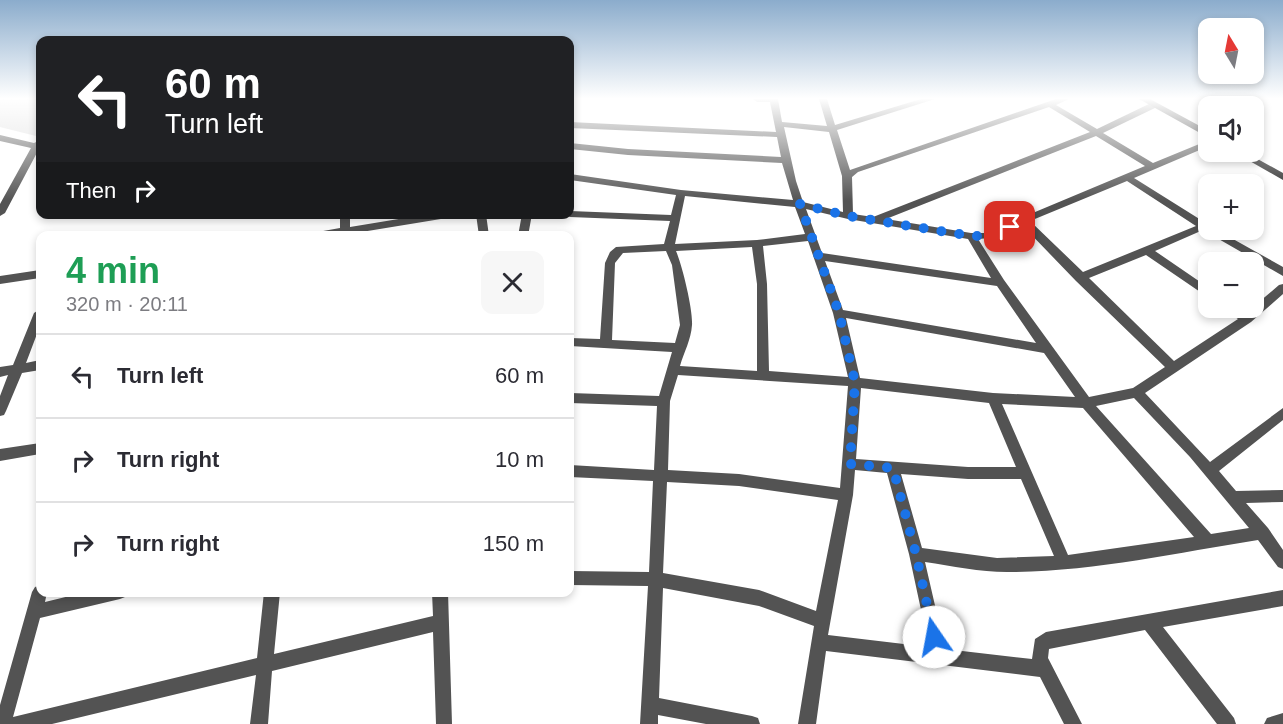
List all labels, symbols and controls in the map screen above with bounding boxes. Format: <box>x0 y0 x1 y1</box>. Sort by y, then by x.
north arrow <box>1198 18 1264 84</box>
map controls <box>1198 18 1264 318</box>
icon: left <box>66 60 144 138</box>
text: 60 m <box>165 60 261 107</box>
button: sound <box>1198 96 1264 162</box>
text: Turn left <box>165 109 263 139</box>
icon: right <box>128 174 161 207</box>
button: + <box>1198 174 1264 240</box>
text: Then <box>66 178 116 203</box>
pin <box>984 201 1035 252</box>
icon: arrive <box>993 210 1026 243</box>
text: 4 min <box>66 250 160 291</box>
button: close <box>481 251 544 314</box>
button: − <box>1198 252 1264 318</box>
text: 320 m · 20:11 <box>66 293 188 315</box>
icon: left <box>66 360 99 393</box>
text: Turn left <box>117 363 203 388</box>
text: 60 m <box>495 363 544 388</box>
icon: right <box>66 444 99 477</box>
text: Turn right <box>117 447 219 472</box>
text: 10 m <box>495 447 544 472</box>
icon: right <box>66 528 99 561</box>
text: Turn right <box>117 531 219 556</box>
text: 150 m <box>483 531 544 556</box>
position arrow <box>902 605 966 669</box>

